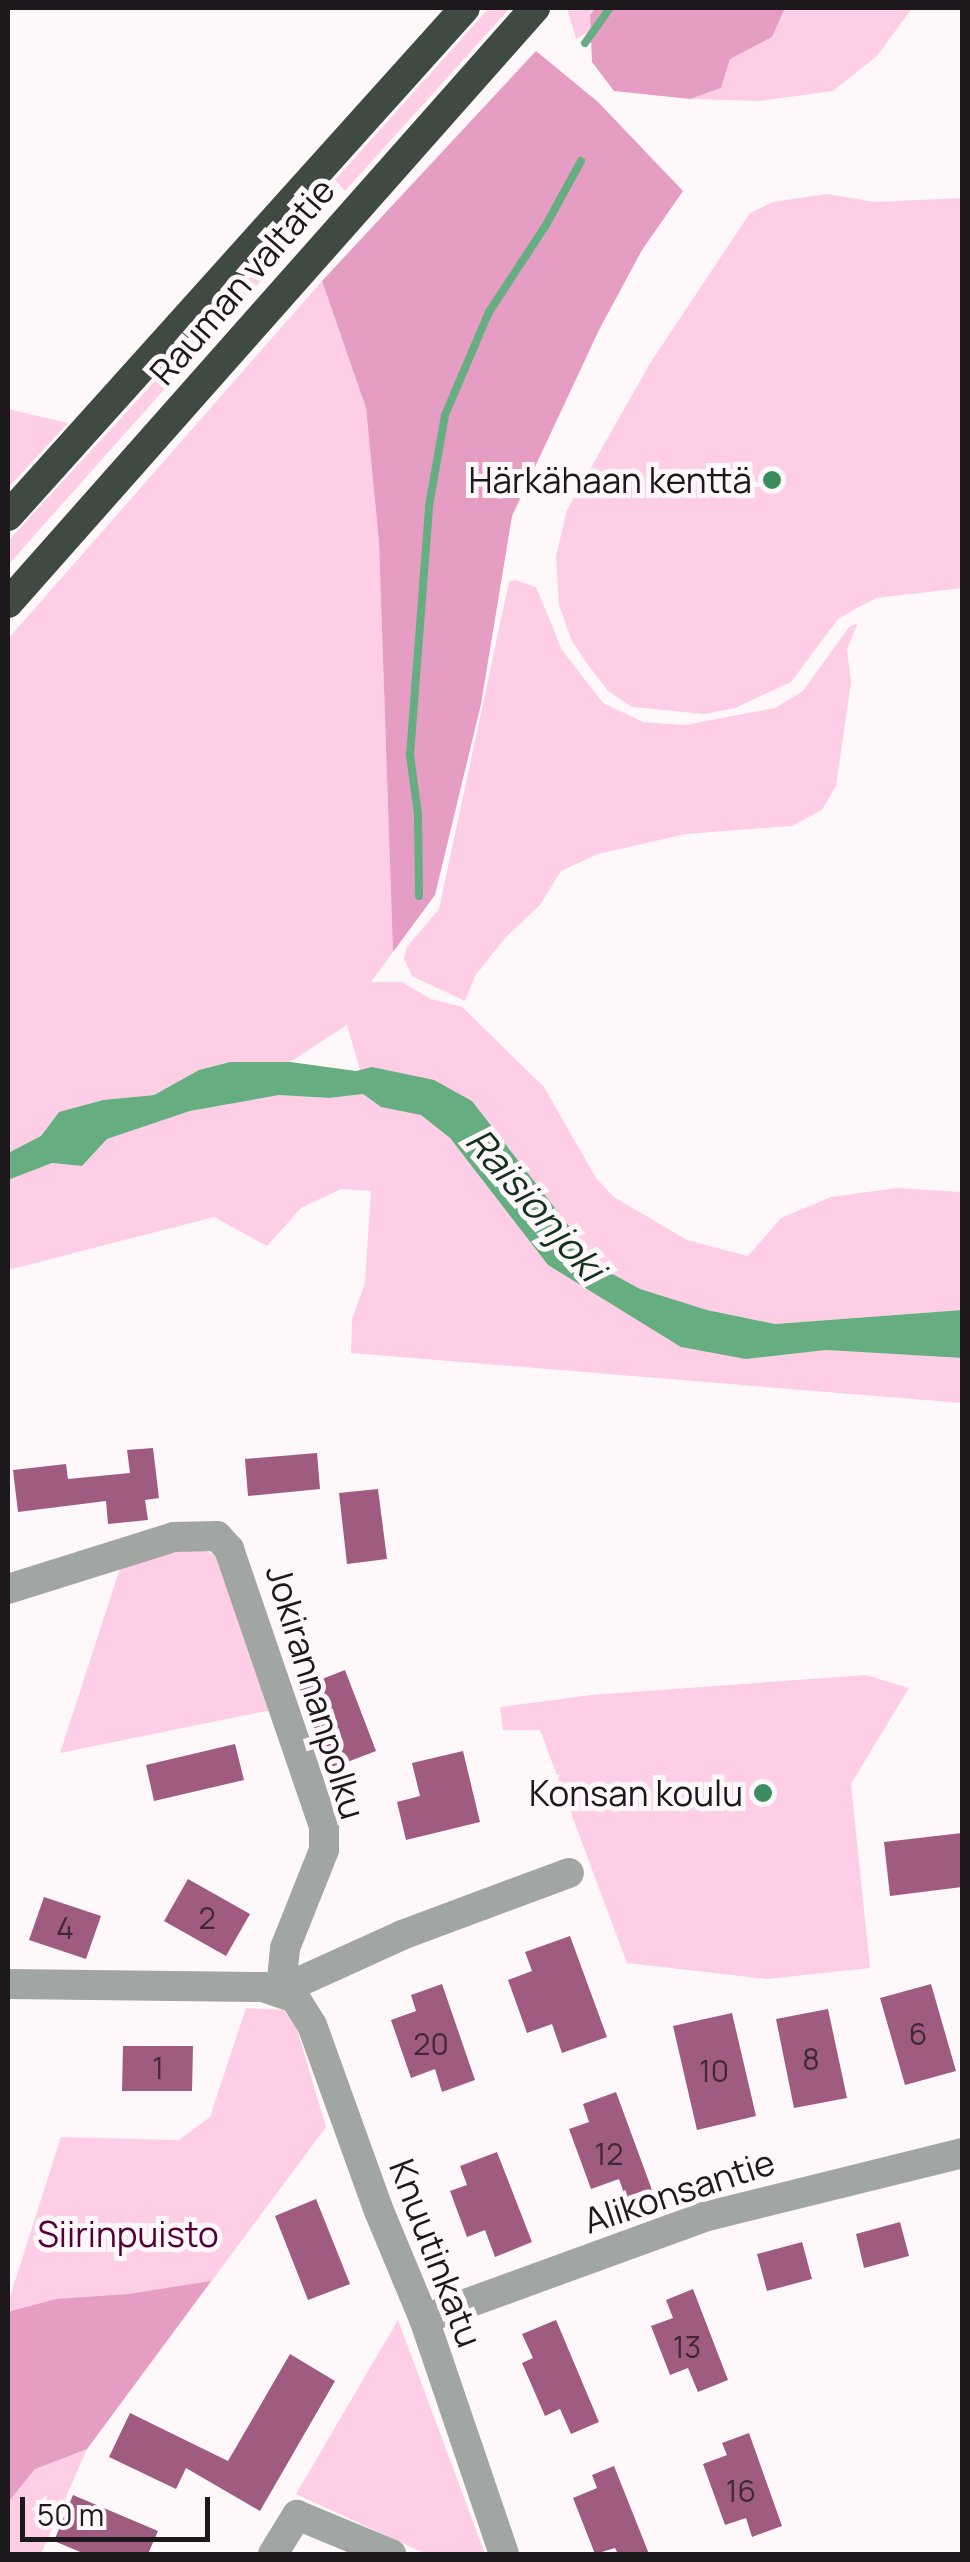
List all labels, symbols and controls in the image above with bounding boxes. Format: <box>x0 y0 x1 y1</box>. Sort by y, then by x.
street label: Rauman valtatie <box>141 169 343 393</box>
place label: Härkähaan kenttä <box>469 459 752 501</box>
marker: Härkähaan kenttä <box>761 469 783 491</box>
water label: Raisionjoki <box>457 1118 615 1290</box>
street label: Jokirannanpolku <box>257 1560 375 1824</box>
place label: Konsan koulu <box>529 1772 743 1814</box>
marker: Konsan koulu <box>752 1782 774 1804</box>
house number: 2 <box>198 1900 216 1936</box>
house number: 4 <box>56 1910 74 1946</box>
house number: 6 <box>909 2016 927 2052</box>
house number: 20 <box>413 2026 449 2062</box>
house number: 8 <box>802 2041 820 2077</box>
house number: 1 <box>152 2050 164 2086</box>
house number: 10 <box>699 2053 729 2089</box>
house number: 12 <box>595 2136 623 2172</box>
street label: Alikonsantie <box>578 2140 780 2242</box>
street label: Knuutinkatu <box>381 2153 491 2353</box>
park label: Siirinpuisto <box>37 2213 219 2255</box>
house number: 13 <box>673 2329 701 2365</box>
house number: 16 <box>726 2473 756 2509</box>
scale bar <box>25 2477 215 2539</box>
text: 50 m <box>37 2494 104 2535</box>

